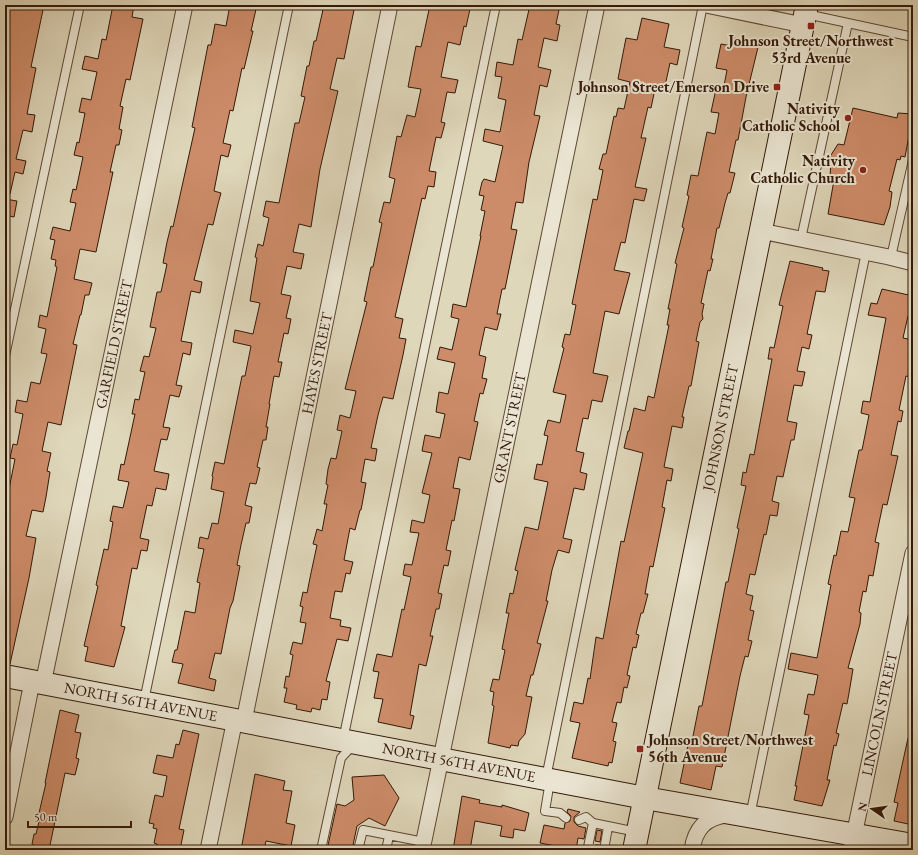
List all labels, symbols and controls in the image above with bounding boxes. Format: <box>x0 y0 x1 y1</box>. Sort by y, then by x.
marker: Johnson Street/Northwest 53rd Avenue <box>806 21 816 31</box>
place label: Johnson Street/Northwest 53rd Avenue <box>726 31 894 67</box>
place label: Johnson Street/Emerson Drive <box>576 77 769 96</box>
marker: Johnson Street/Emerson Drive <box>772 82 782 92</box>
place label: Nativity Catholic School <box>742 99 841 135</box>
marker: Nativity Catholic School <box>843 113 853 123</box>
place label: Nativity Catholic Church <box>750 151 856 187</box>
marker: Nativity Catholic Church <box>858 165 868 175</box>
street label: GARFIELD STREET <box>91 277 136 410</box>
street label: HAYES STREET <box>297 310 336 416</box>
street label: JOHNSON STREET <box>697 362 742 495</box>
street label: GRANT STREET <box>488 370 530 485</box>
street label: LINCOLN STREET <box>857 649 901 778</box>
street label: NORTH 56TH AVENUE <box>62 677 219 725</box>
place label: Johnson Street/Northwest 56th Avenue <box>646 730 814 766</box>
street label: NORTH 56TH AVENUE <box>381 738 538 786</box>
marker: Johnson Street/Northwest 56th Avenue <box>635 744 645 754</box>
north arrow <box>852 789 892 829</box>
text: N <box>854 801 870 813</box>
scale bar <box>28 803 131 829</box>
text: 50 m <box>34 809 58 825</box>

